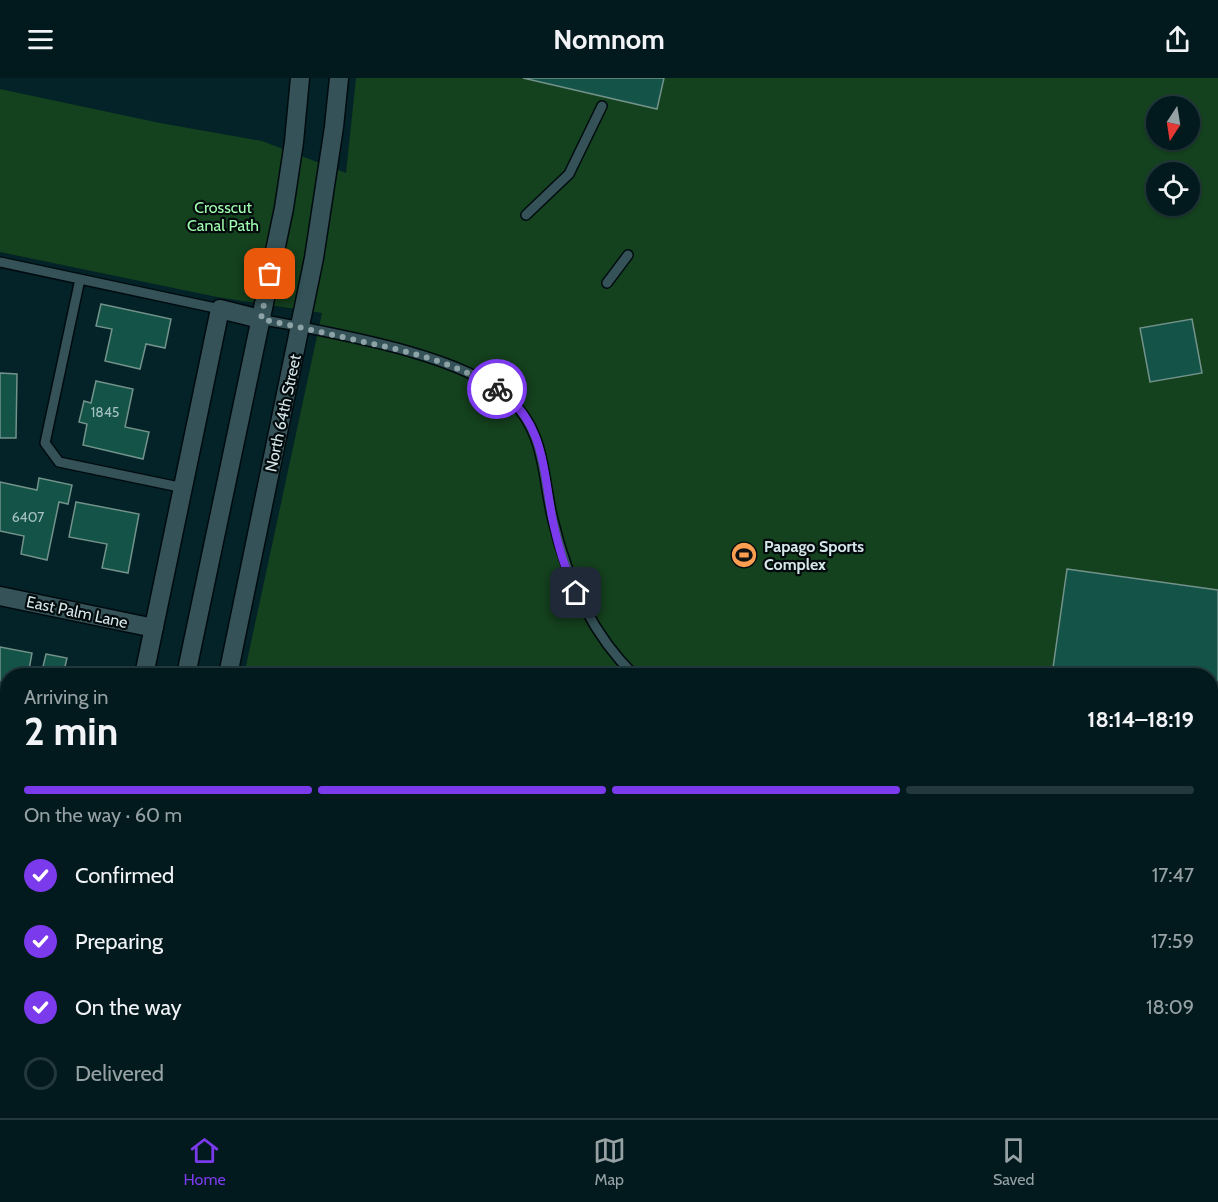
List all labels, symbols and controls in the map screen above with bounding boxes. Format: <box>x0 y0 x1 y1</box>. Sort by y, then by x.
icon: menu <box>24 23 57 56</box>
text: Nomnom <box>553 23 665 56</box>
icon: share <box>1161 23 1194 56</box>
north arrow <box>1146 96 1200 150</box>
map controls <box>1146 96 1200 216</box>
button: locate <box>1146 162 1200 216</box>
park label: Crosscut Canal Path <box>187 198 259 235</box>
pin <box>244 248 295 299</box>
icon: bag <box>253 257 286 290</box>
street label: North 64th Street <box>261 352 305 474</box>
courier <box>467 359 527 419</box>
icon: bike <box>481 373 514 406</box>
house number: 1845 <box>91 403 119 421</box>
house number: 6407 <box>12 508 44 526</box>
place label: Papago Sports Complex <box>764 537 864 574</box>
sports icon: Papago Sports Complex <box>729 540 759 570</box>
pin <box>550 567 601 618</box>
icon: home <box>559 576 592 609</box>
street label: East Palm Lane <box>25 592 129 632</box>
text: Arriving in <box>24 685 108 709</box>
text: 18:14–18:19 <box>1087 706 1194 733</box>
text: 2 min <box>24 707 118 755</box>
text: On the way · 60 m <box>24 803 182 827</box>
icon: check <box>24 859 57 892</box>
text: Confirmed <box>75 862 174 889</box>
text: 17:47 <box>1152 863 1194 887</box>
icon: check <box>24 925 57 958</box>
text: Preparing <box>75 928 163 955</box>
text: 17:59 <box>1151 929 1194 953</box>
icon: check <box>24 991 57 1024</box>
text: On the way <box>75 994 182 1021</box>
text: 18:09 <box>1146 995 1194 1019</box>
text: Delivered <box>75 1060 164 1087</box>
tab: Home <box>184 1134 226 1189</box>
tab: Map <box>593 1134 626 1189</box>
tab: Saved <box>993 1134 1034 1189</box>

